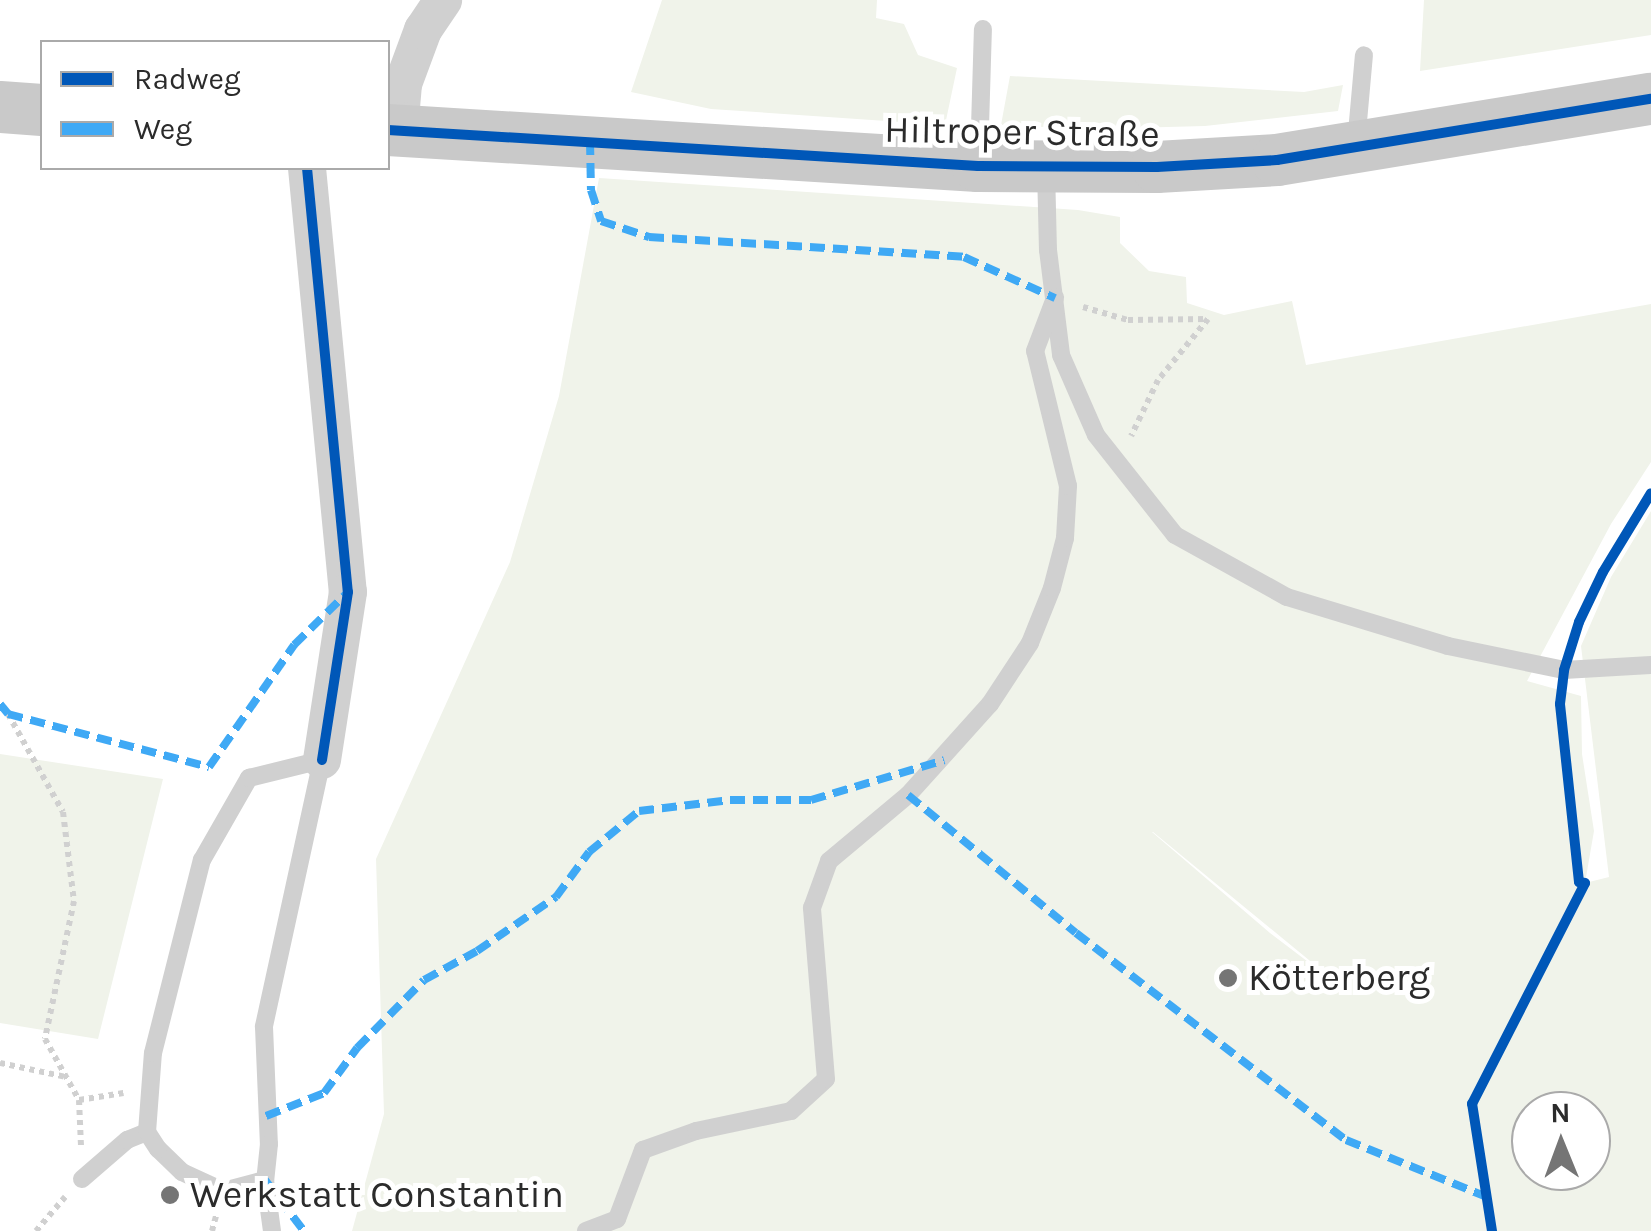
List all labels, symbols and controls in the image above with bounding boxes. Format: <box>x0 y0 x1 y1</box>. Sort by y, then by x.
legend <box>40 40 390 170</box>
text: Radweg <box>134 61 241 97</box>
street label: Hiltroper Straße <box>884 107 1160 157</box>
text: Weg <box>134 111 192 147</box>
place label: Kötterberg <box>1248 955 1430 1001</box>
marker: Kötterberg <box>1217 967 1239 989</box>
north arrow <box>1511 1091 1611 1191</box>
text: N <box>1550 1096 1571 1129</box>
place label: Werkstatt Constantin <box>190 1172 564 1218</box>
marker: Werkstatt Constantin <box>159 1184 181 1206</box>

